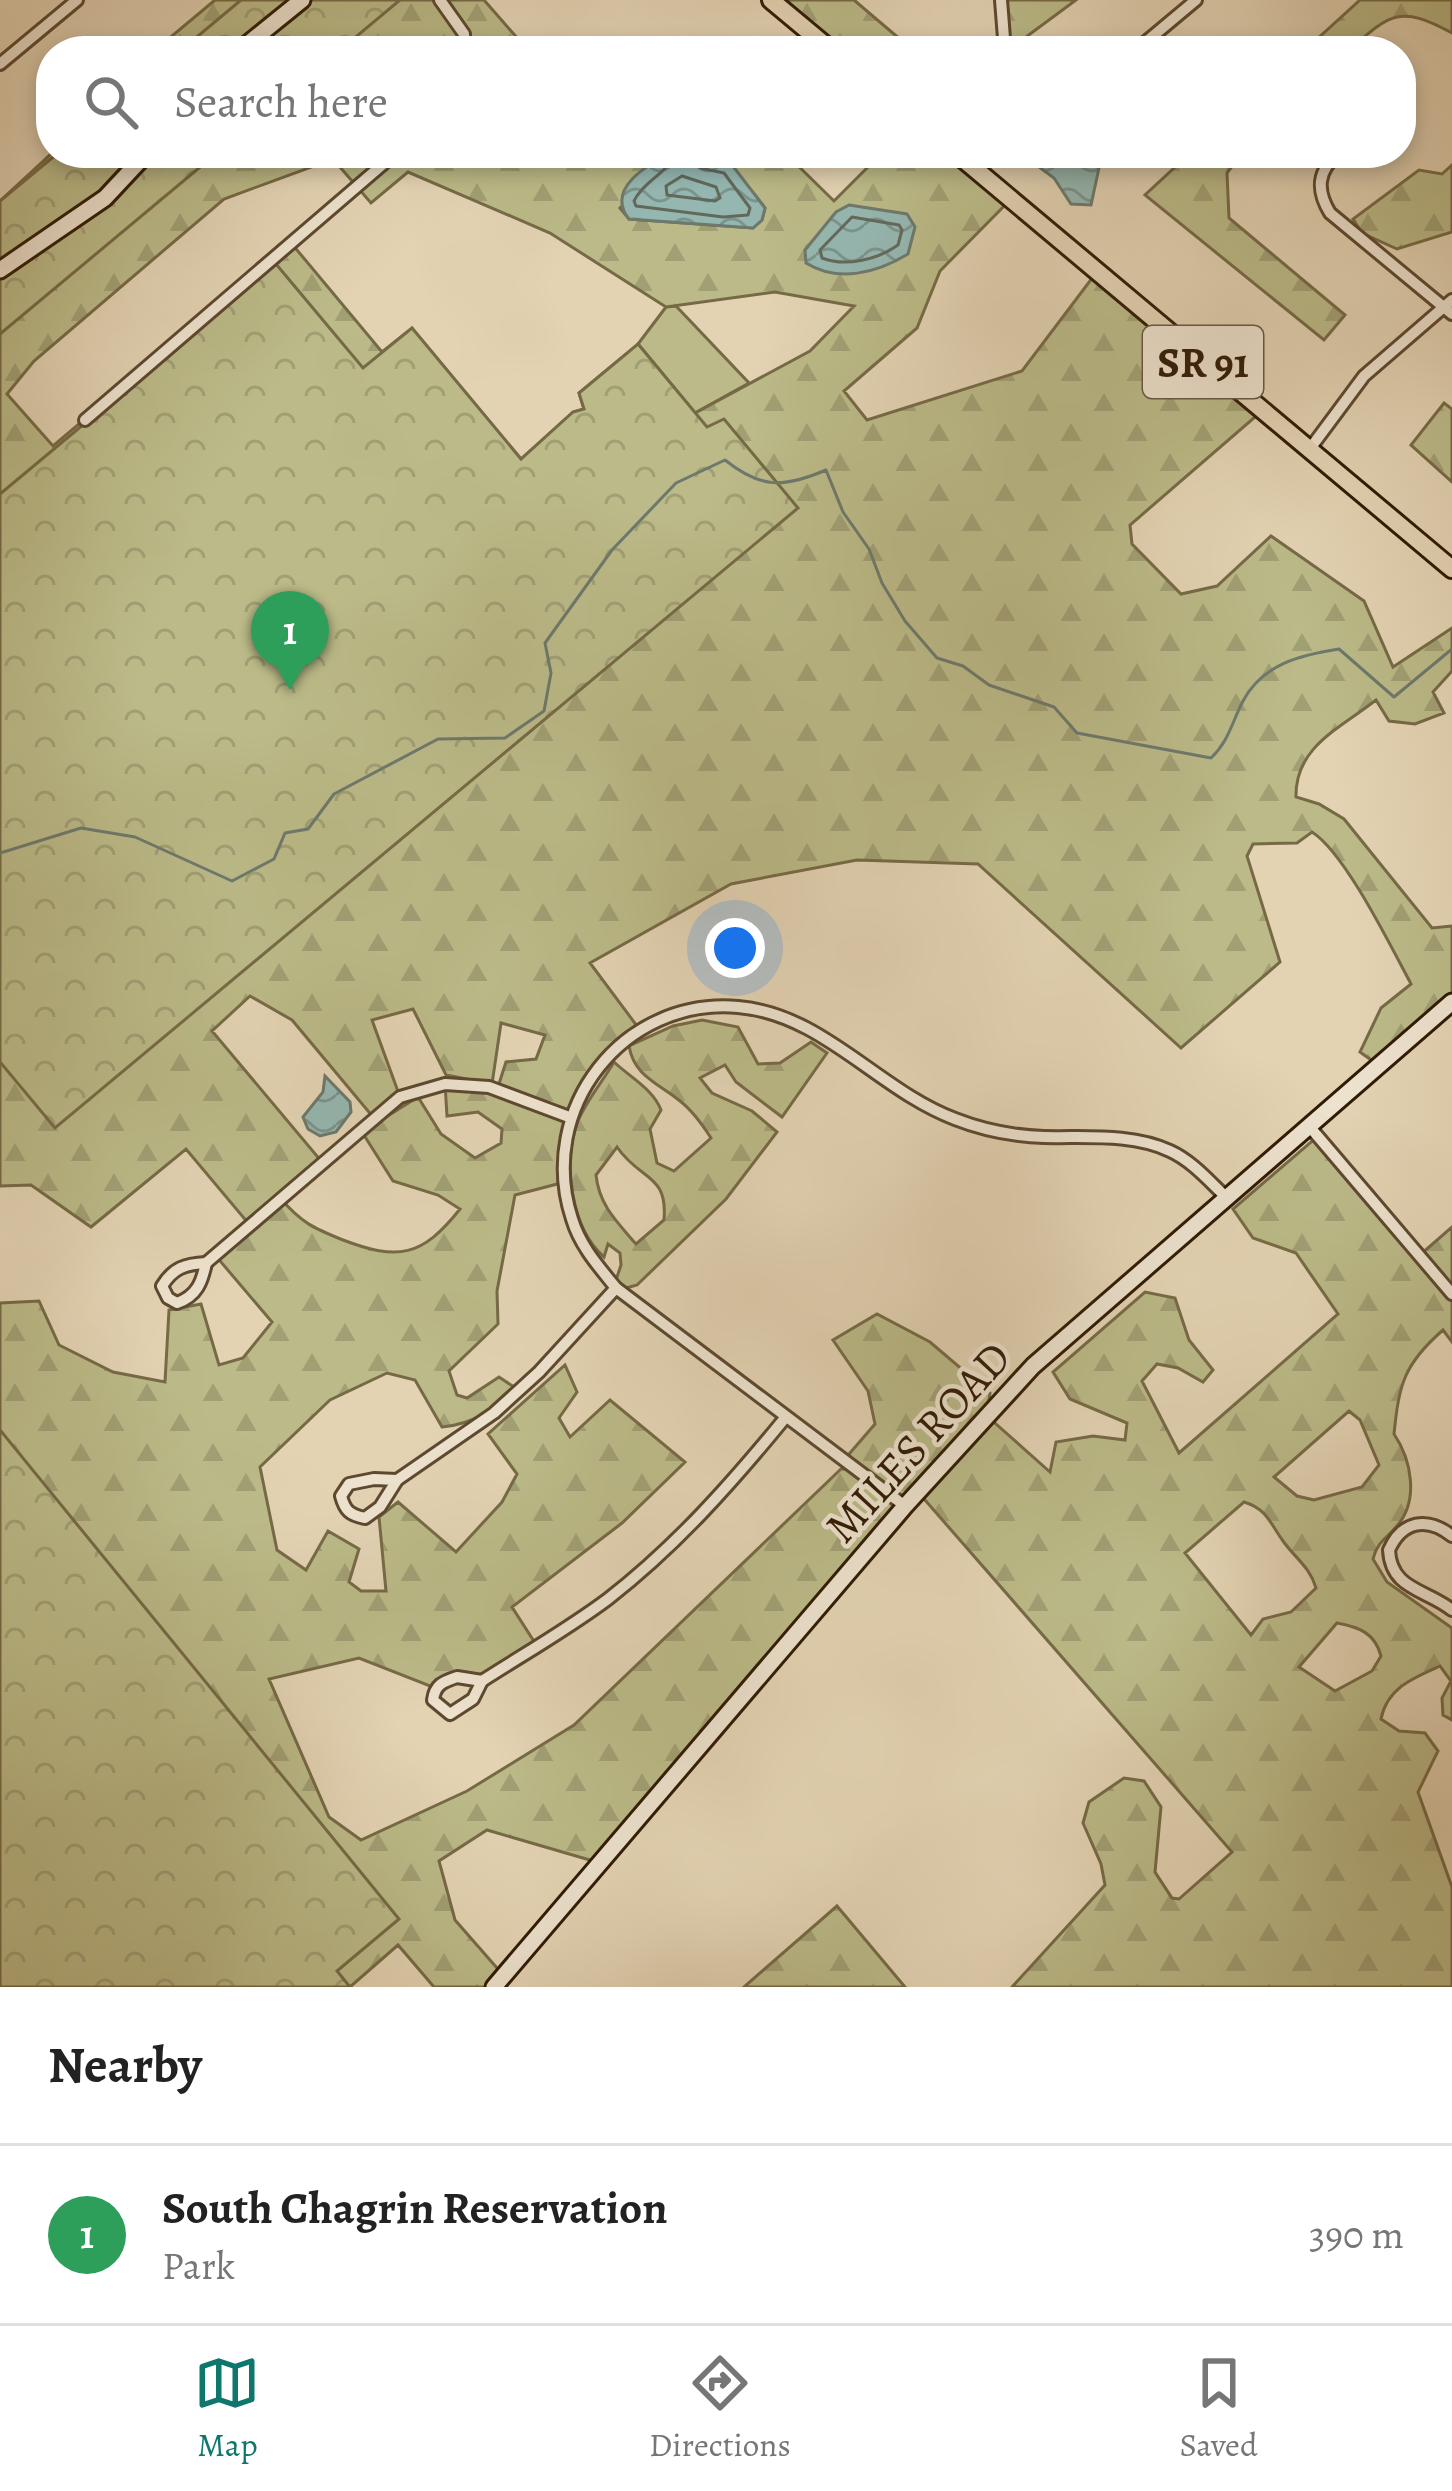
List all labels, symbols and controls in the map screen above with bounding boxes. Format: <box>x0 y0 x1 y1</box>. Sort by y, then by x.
search box <box>36 36 1416 168</box>
icon: search <box>78 69 144 135</box>
text: Search here <box>174 71 388 133</box>
road number: SR 91 <box>1143 326 1263 398</box>
pin: 1 <box>251 591 329 690</box>
your location <box>705 918 765 978</box>
street label: MILES ROAD <box>811 1328 1025 1556</box>
text: Nearby <box>48 2030 202 2100</box>
text: South Chagrin Reservation <box>162 2177 668 2239</box>
text: 1 <box>80 2208 94 2261</box>
text: 390 m <box>1309 2208 1404 2261</box>
text: Park <box>162 2239 235 2292</box>
tab: Map <box>194 2350 260 2467</box>
tab: Directions <box>649 2350 791 2467</box>
tab: Saved <box>1179 2350 1258 2467</box>

